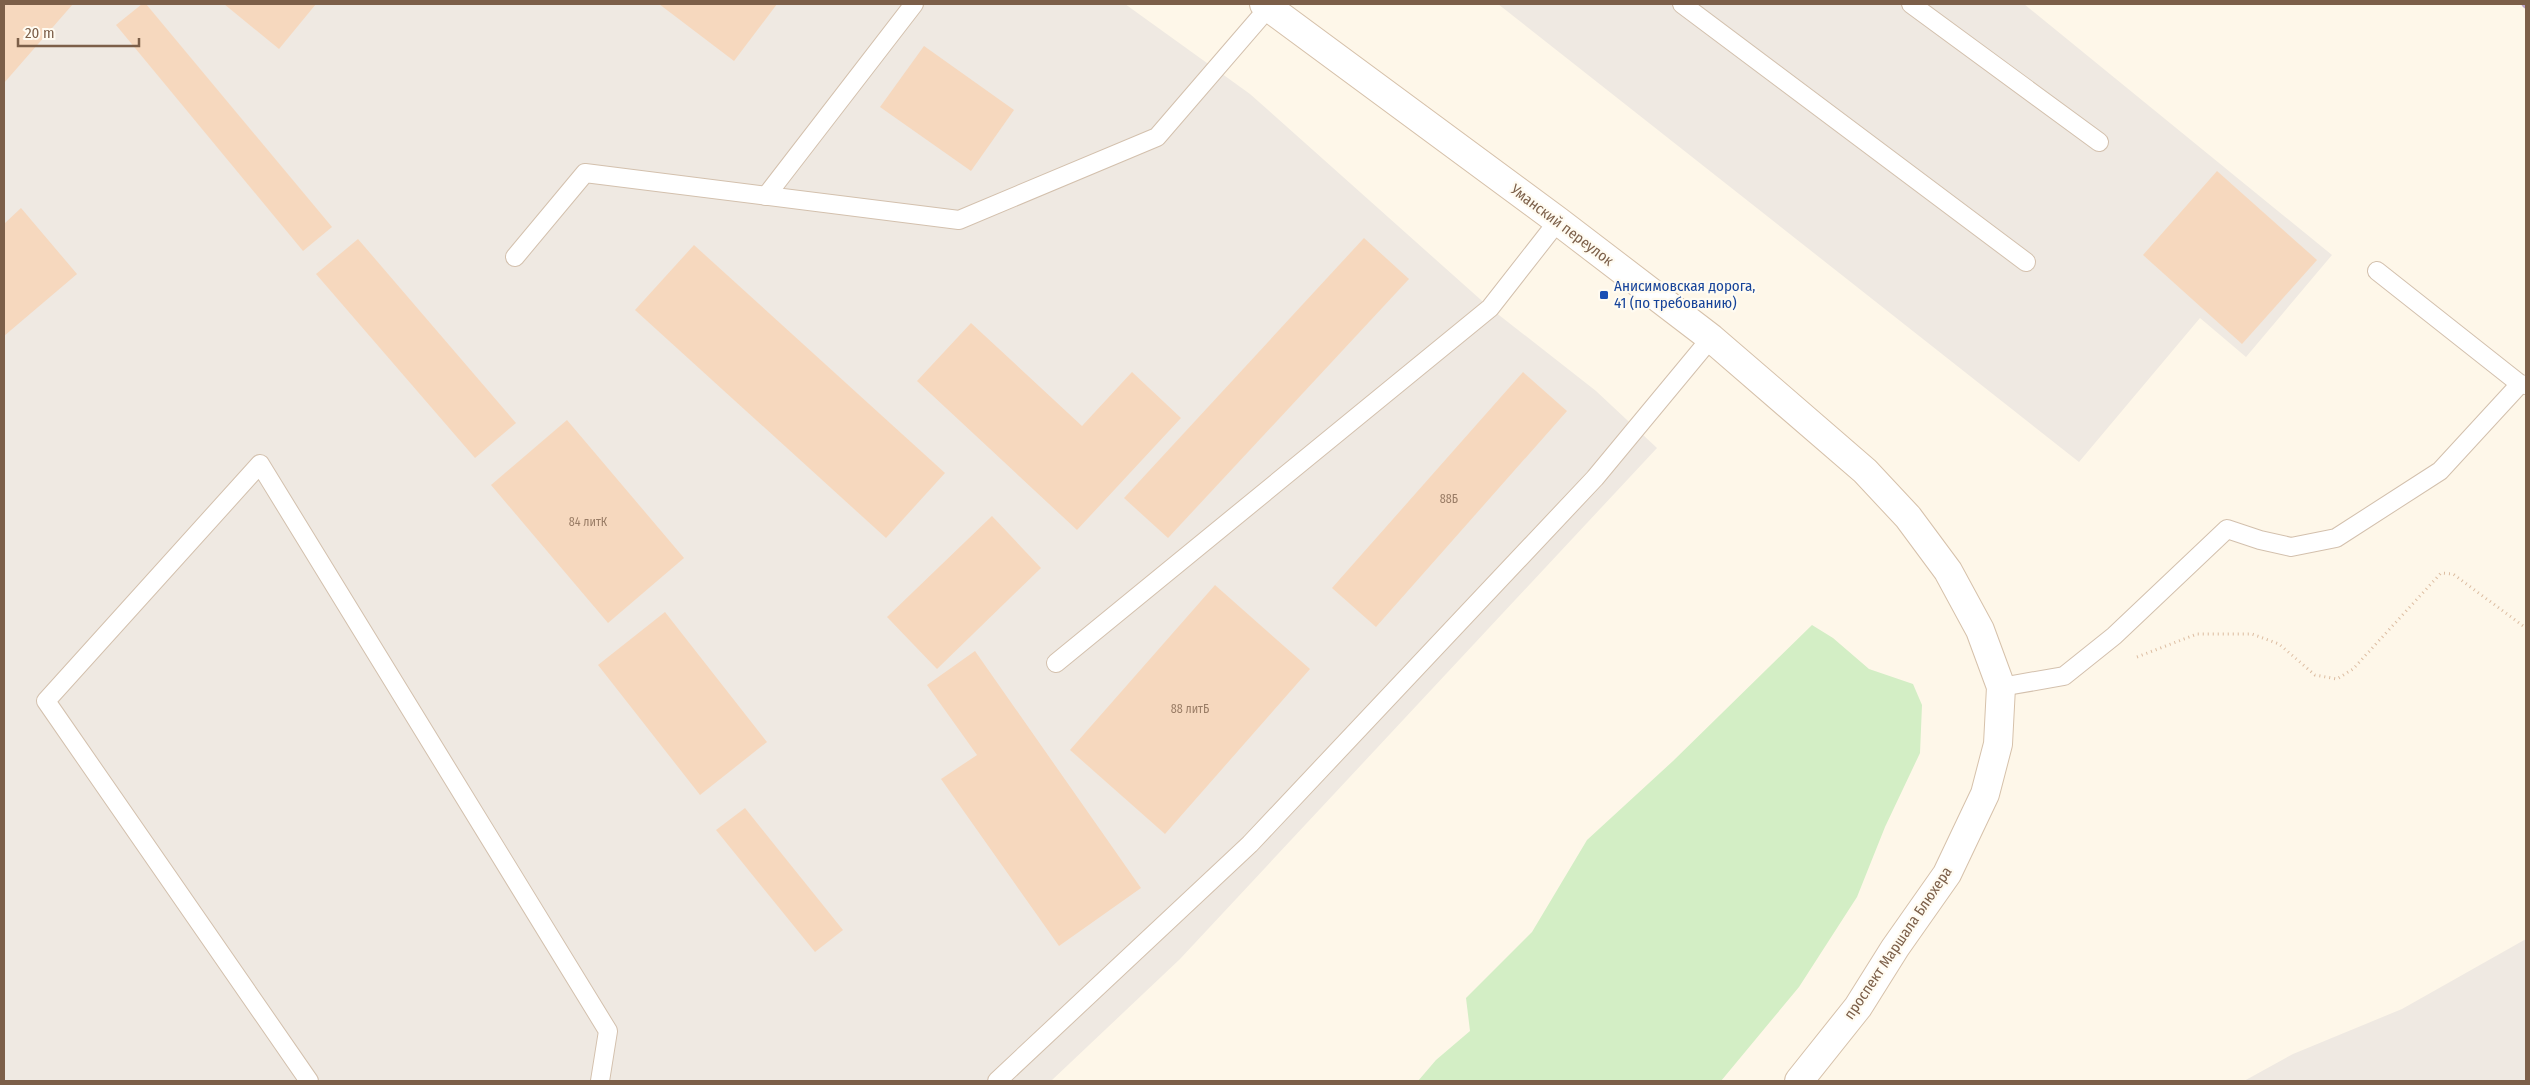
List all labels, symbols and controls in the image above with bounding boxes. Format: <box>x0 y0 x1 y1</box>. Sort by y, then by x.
scale bar <box>18 15 139 47</box>
text: 20 m <box>25 24 55 42</box>
street label: Уманский переулок <box>1506 180 1617 270</box>
place label: Анисимовская дорога, 41 (по требованию) <box>1614 277 1755 312</box>
marker: Анисимовская дорога, 41 (по требованию) <box>1598 289 1610 301</box>
house number: 88Б <box>1440 492 1458 506</box>
house number: 84 литК <box>569 515 608 529</box>
house number: 88 литБ <box>1171 702 1209 716</box>
street label: проспект Маршала Блюхера <box>1840 863 1956 1023</box>

